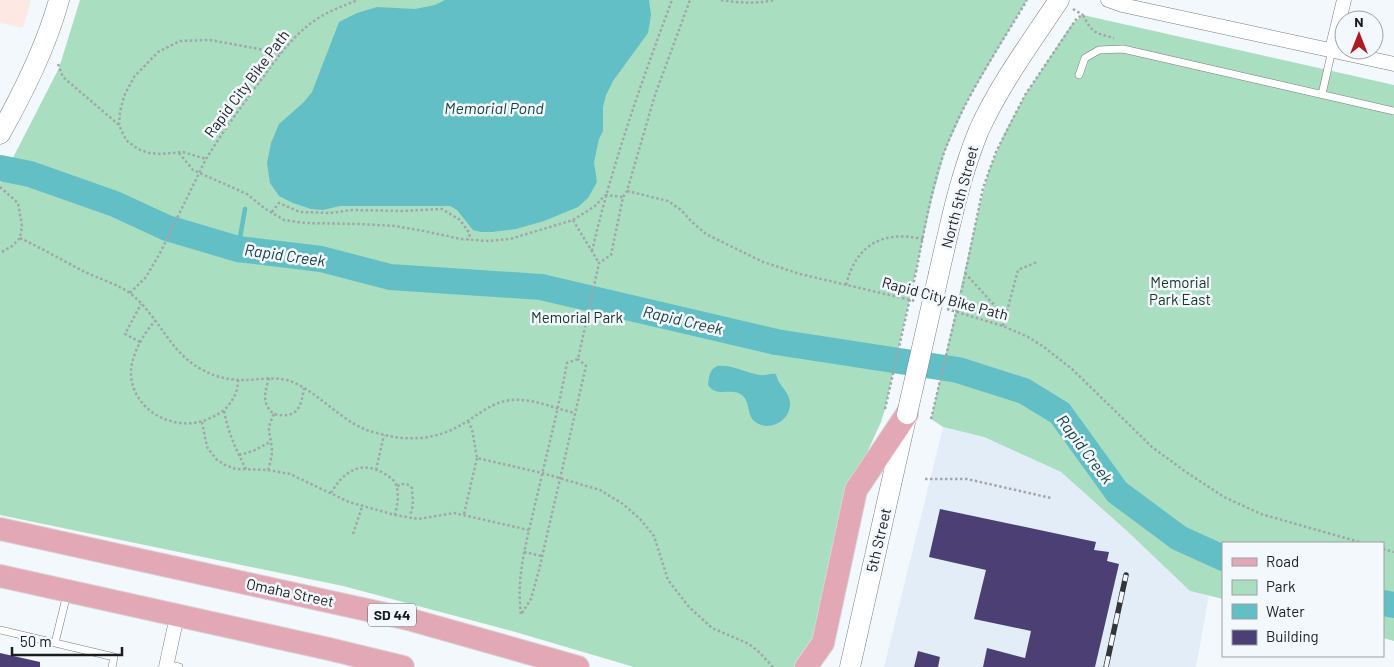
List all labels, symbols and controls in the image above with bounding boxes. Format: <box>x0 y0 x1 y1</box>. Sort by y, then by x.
north arrow <box>1334 10 1384 60</box>
text: N <box>1354 13 1364 30</box>
street label: Rapid City Bike Path <box>200 26 292 141</box>
water label: Memorial Pond <box>444 98 544 117</box>
street label: North 5th Street <box>937 143 981 250</box>
water label: Rapid Creek <box>243 239 327 270</box>
street label: Rapid City Bike Path <box>880 273 1010 324</box>
park label: Memorial Park East <box>1149 273 1211 308</box>
water label: Rapid Creek <box>641 301 725 338</box>
park label: Memorial Park <box>531 308 624 326</box>
water label: Rapid Creek <box>1053 410 1118 487</box>
street label: 5th Street <box>862 506 894 574</box>
legend <box>1222 542 1384 657</box>
text: Road <box>1266 552 1299 570</box>
street label: Omaha Street <box>245 574 336 610</box>
text: Park <box>1266 577 1296 595</box>
text: Water <box>1266 602 1305 620</box>
road number: SD 44 <box>368 604 416 626</box>
scale bar <box>12 624 122 656</box>
text: Building <box>1266 627 1319 645</box>
text: 50 m <box>20 632 52 650</box>

